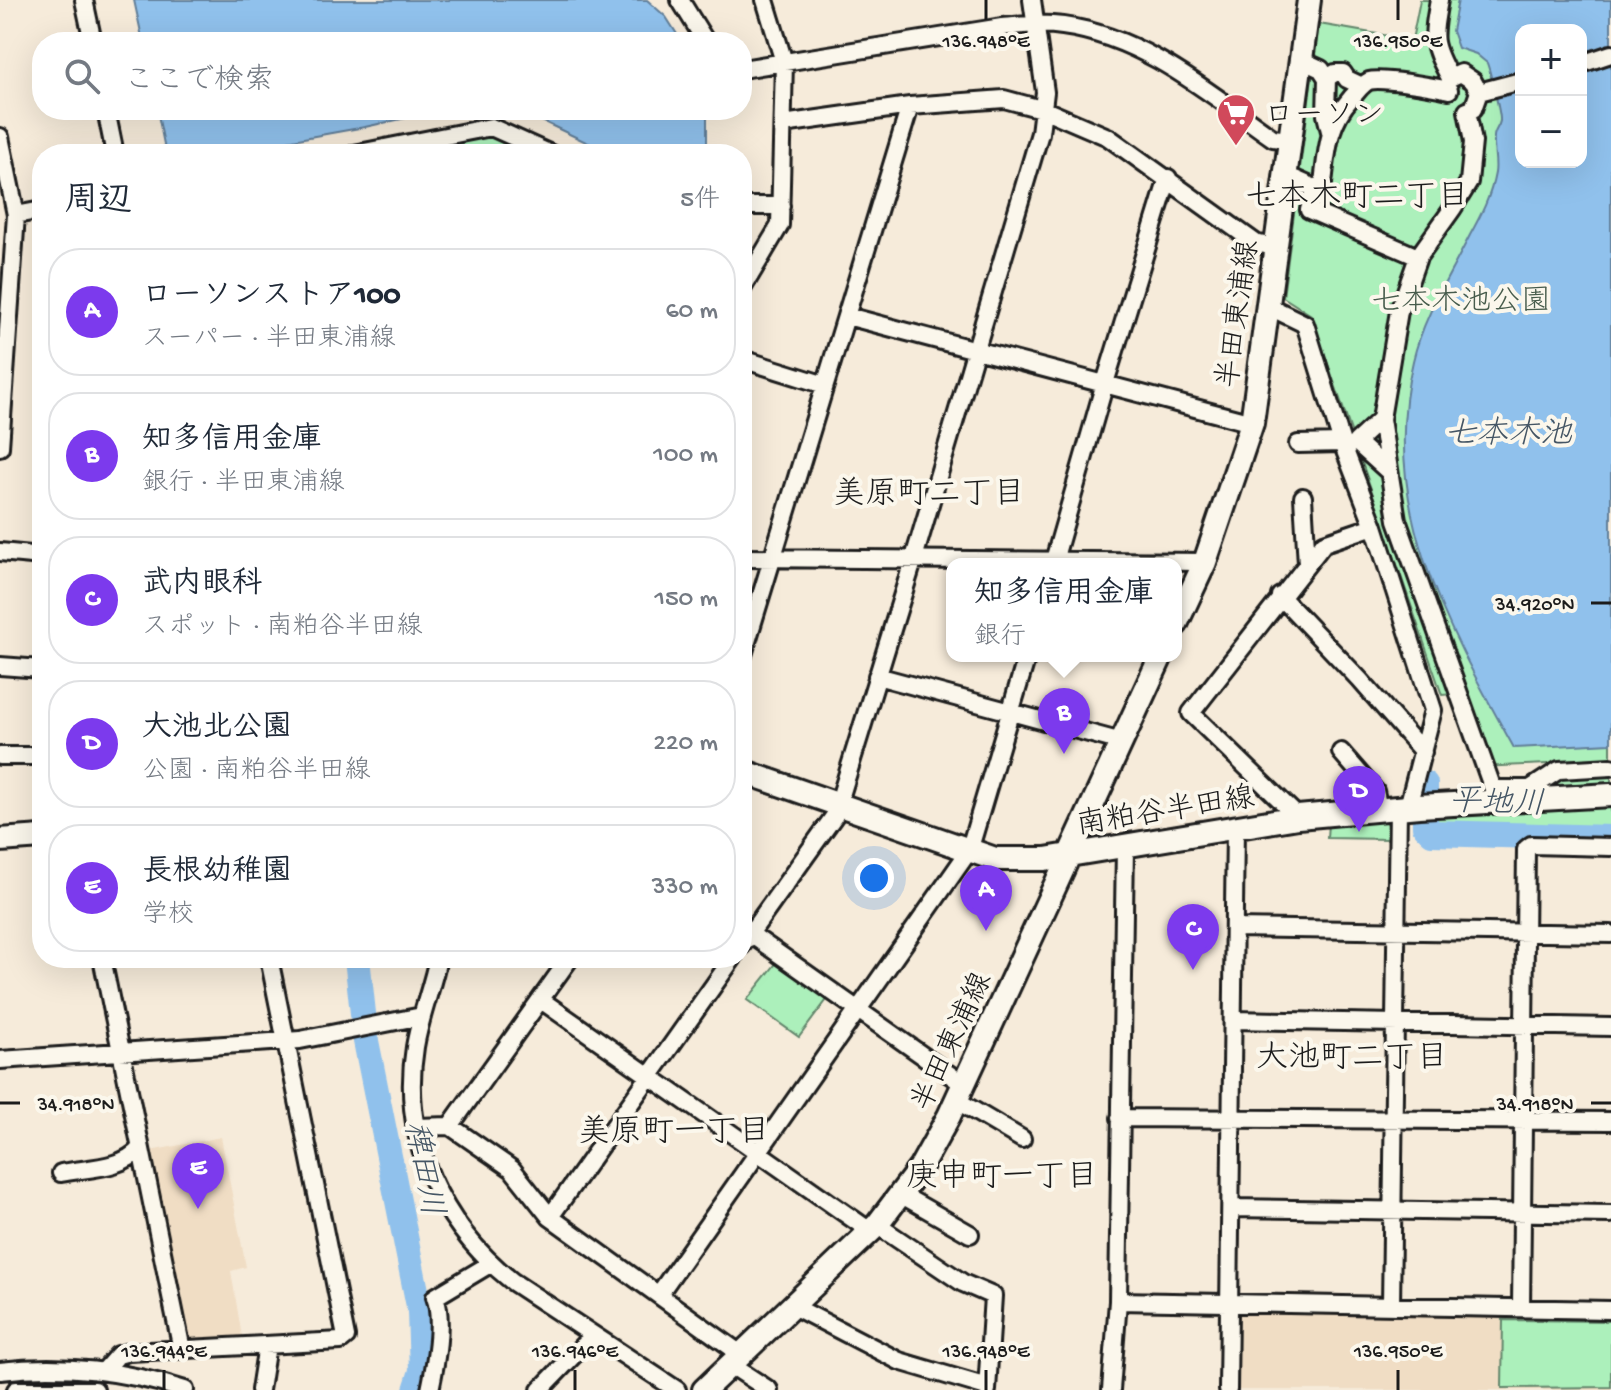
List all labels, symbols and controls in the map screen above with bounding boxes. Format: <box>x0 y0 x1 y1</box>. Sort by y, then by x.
map controls <box>1515 24 1587 168</box>
button: + <box>1515 24 1587 96</box>
search box <box>32 32 752 120</box>
text: 136.948°E <box>942 32 1031 55</box>
text: 136.950°E <box>1353 32 1444 55</box>
icon: search <box>60 54 104 98</box>
text: ここで検索 <box>124 65 274 100</box>
supermarket icon: ローソン <box>1215 92 1257 147</box>
button: − <box>1515 96 1587 168</box>
place label: ローソン <box>1264 100 1384 135</box>
district label: 七本木町二丁目 <box>1245 179 1469 218</box>
text: 周辺 <box>64 183 132 223</box>
text: 5件 <box>680 186 720 217</box>
street label: 半田東浦線 <box>1211 238 1268 391</box>
text: ローソンストア100 <box>142 280 401 315</box>
park label: 七本木池公園 <box>1371 284 1551 321</box>
text: A <box>84 297 100 328</box>
text: 60 m <box>665 297 718 328</box>
text: スーパー · 半田東浦線 <box>142 325 395 356</box>
water label: 七本木池 <box>1444 416 1573 455</box>
text: 知多信用金庫 <box>142 424 322 459</box>
text: B <box>85 441 99 472</box>
text: 100 m <box>653 441 718 472</box>
text: 銀行 · 半田東浦線 <box>142 469 344 500</box>
district label: 美原町二丁目 <box>833 476 1025 515</box>
popup <box>946 558 1182 662</box>
text: 武内眼科 <box>142 568 262 603</box>
text: 知多信用金庫 <box>974 578 1154 613</box>
text: C <box>85 585 99 616</box>
text: 150 m <box>654 585 718 616</box>
text: 34.920°N <box>1494 595 1575 618</box>
text: スポット · 南粕谷半田線 <box>142 613 422 644</box>
text: 銀行 <box>974 623 1026 654</box>
pin: B <box>1038 688 1090 754</box>
text: 大池北公園 <box>142 712 292 747</box>
text: D <box>84 729 100 760</box>
text: 220 m <box>653 729 718 760</box>
text: 公園 · 南粕谷半田線 <box>142 757 370 788</box>
pin: D <box>1333 766 1385 832</box>
street label: 南粕谷半田線 <box>1074 780 1257 845</box>
water label: 平地川 <box>1448 783 1546 826</box>
text: 長根幼稚園 <box>142 856 292 891</box>
your location <box>854 858 894 898</box>
pin: A <box>960 865 1012 931</box>
text: E <box>84 873 100 904</box>
text: 330 m <box>652 873 718 904</box>
text: 学校 <box>142 901 194 932</box>
pin: C <box>1167 904 1219 970</box>
street label: 半田東浦線 <box>905 967 1002 1118</box>
district label: 大池町二丁目 <box>1256 1040 1448 1079</box>
text: 34.918°N <box>36 1095 115 1118</box>
text: 34.918°N <box>1495 1095 1574 1118</box>
district label: 美原町一丁目 <box>578 1114 770 1153</box>
water label: 稗田川 <box>393 1118 450 1220</box>
pin: E <box>172 1143 224 1209</box>
district label: 庚申町一丁目 <box>906 1158 1098 1198</box>
text: 136.944°E <box>120 1342 208 1365</box>
text: 136.946°E <box>531 1342 620 1365</box>
text: 136.948°E <box>942 1342 1031 1365</box>
text: 136.950°E <box>1353 1342 1444 1365</box>

